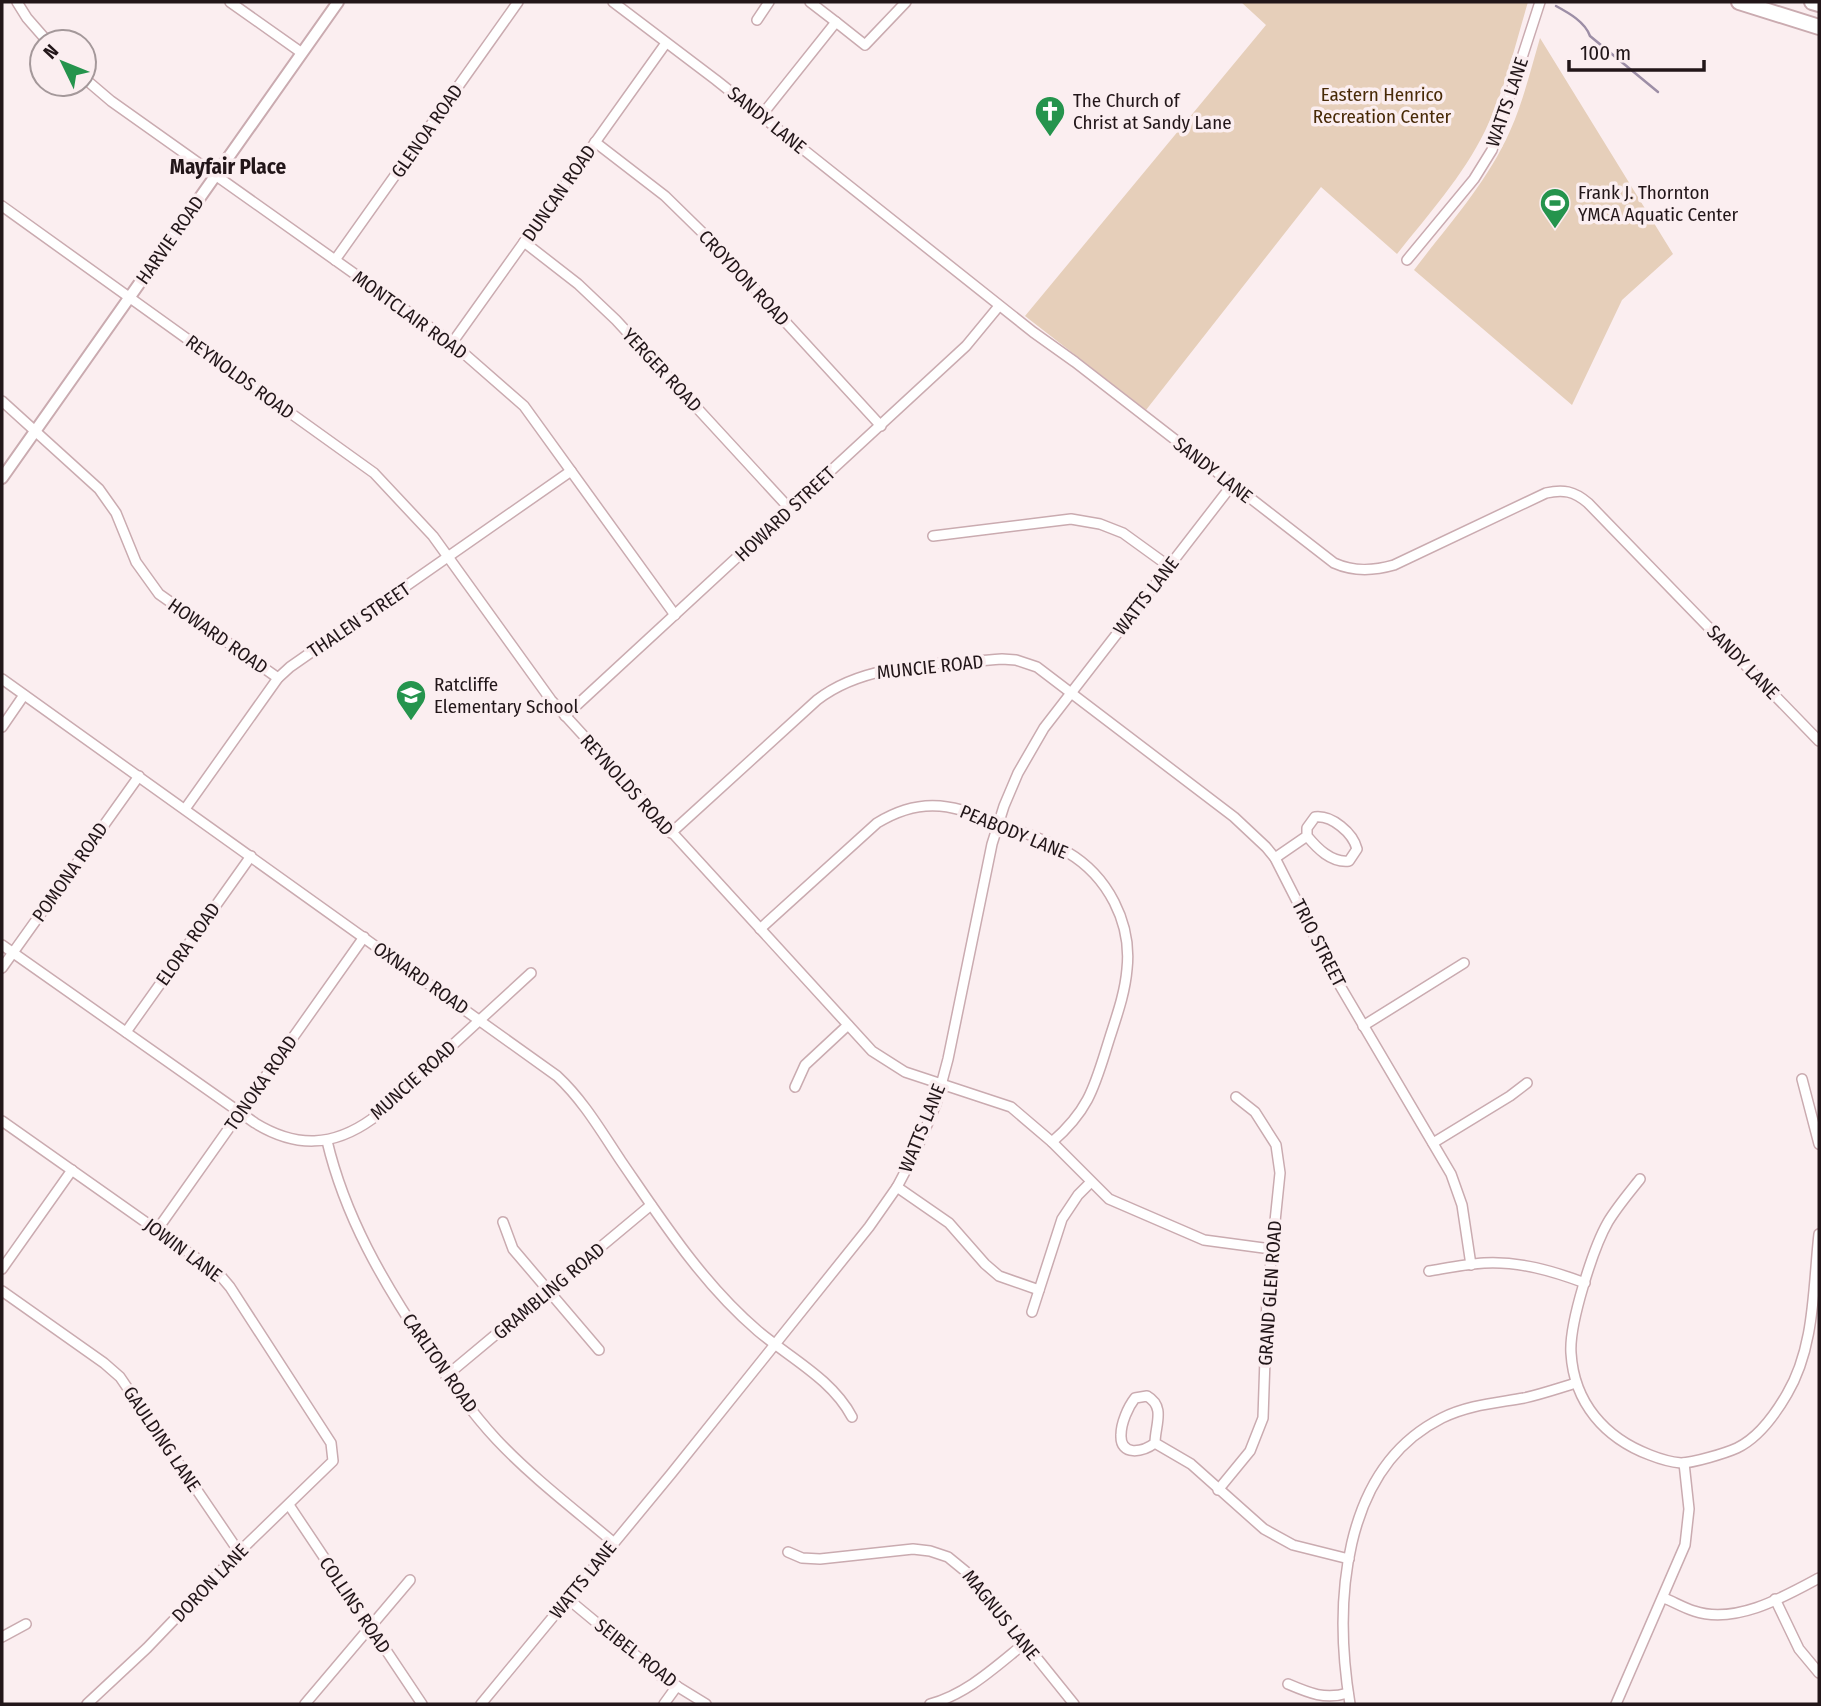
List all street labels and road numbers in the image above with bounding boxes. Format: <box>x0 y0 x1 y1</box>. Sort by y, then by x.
street label: WATTS LANE <box>1481 54 1533 150</box>
street label: GLENOA ROAD <box>386 80 468 182</box>
street label: SANDY LANE <box>723 81 811 159</box>
street label: DUNCAN ROAD <box>517 140 601 246</box>
street label: HARVIE ROAD <box>131 191 209 289</box>
street label: CROYDON ROAD <box>694 225 794 331</box>
street label: MONTCLAIR ROAD <box>348 266 472 364</box>
street label: YERGER ROAD <box>617 323 707 417</box>
street label: REYNOLDS ROAD <box>181 330 299 424</box>
street label: SANDY LANE <box>1169 432 1257 508</box>
street label: HOWARD STREET <box>730 462 840 566</box>
street label: WATTS LANE <box>1108 552 1184 640</box>
street label: THALEN STREET <box>303 577 415 663</box>
street label: HOWARD ROAD <box>164 593 272 679</box>
street label: SANDY LANE <box>1702 620 1784 704</box>
street label: MUNCIE ROAD <box>875 650 985 684</box>
street label: REYNOLDS ROAD <box>575 730 679 840</box>
street label: PEABODY LANE <box>957 800 1071 864</box>
street label: POMONA ROAD <box>27 818 113 926</box>
street label: TRIO STREET <box>1287 895 1351 991</box>
street label: ELORA ROAD <box>151 898 225 990</box>
street label: OXNARD ROAD <box>369 937 473 1019</box>
street label: TONOKA ROAD <box>220 1031 302 1135</box>
street label: MUNCIE ROAD <box>365 1036 461 1124</box>
street label: WATTS LANE <box>894 1080 950 1176</box>
street label: JOWIN LANE <box>140 1213 226 1287</box>
street label: GRAND GLEN ROAD <box>1253 1220 1287 1366</box>
street label: GRAMBLING ROAD <box>489 1238 609 1344</box>
street label: CARLTON ROAD <box>397 1309 483 1417</box>
street label: GAULDING LANE <box>118 1382 206 1496</box>
street label: WATTS LANE <box>545 1536 621 1623</box>
street label: DORON LANE <box>167 1539 253 1627</box>
street label: COLLINS ROAD <box>314 1552 396 1658</box>
street label: MAGNUS LANE <box>958 1565 1044 1665</box>
street label: SEIBEL ROAD <box>590 1614 682 1692</box>

